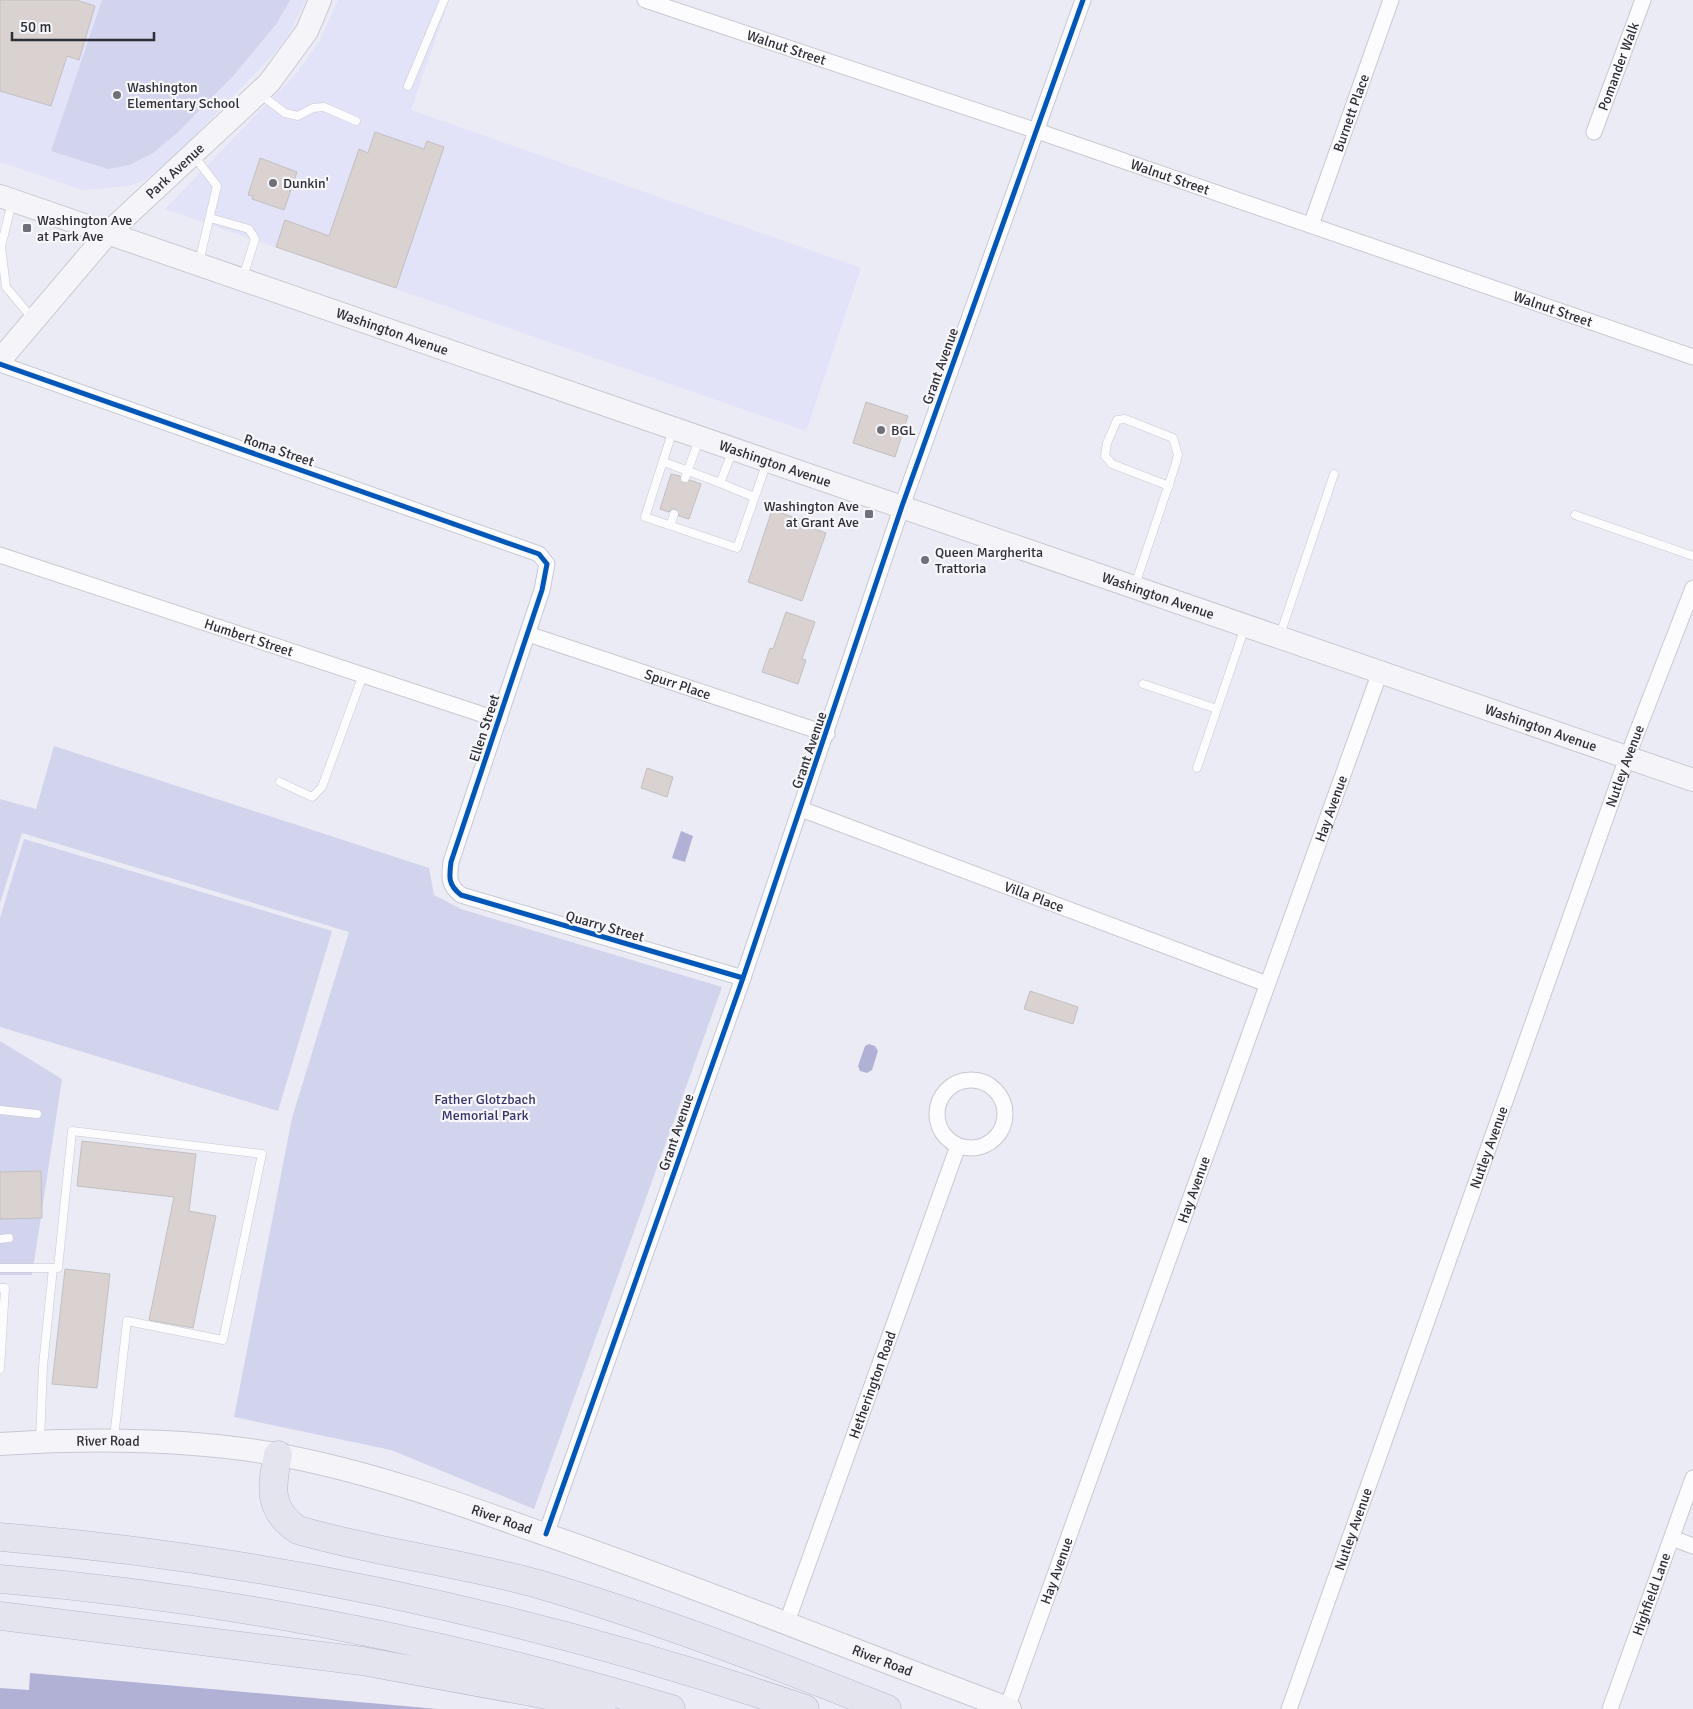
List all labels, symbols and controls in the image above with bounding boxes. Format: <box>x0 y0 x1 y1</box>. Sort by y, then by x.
scale bar <box>12 10 155 42</box>
text: 50 m <box>20 18 51 36</box>
street label: Pomander Walk <box>1595 20 1643 113</box>
street label: Walnut Street <box>744 27 828 69</box>
street label: Burnett Place <box>1330 72 1373 154</box>
place label: Washington Elementary School <box>127 79 240 112</box>
marker: Washington Elementary School <box>111 89 123 101</box>
street label: Park Avenue <box>142 140 208 203</box>
street label: Walnut Street <box>1128 156 1212 199</box>
place label: Dunkin' <box>283 175 329 192</box>
marker: Dunkin' <box>267 177 279 189</box>
place label: Washington Ave at Park Ave <box>37 212 132 245</box>
marker: Washington Ave at Park Ave <box>21 222 33 234</box>
street label: Walnut Street <box>1511 288 1595 331</box>
street label: Washington Avenue <box>334 305 451 359</box>
street label: Grant Avenue <box>919 325 962 407</box>
place label: BGL <box>891 422 916 439</box>
marker: BGL <box>875 424 887 436</box>
street label: Roma Street <box>241 430 316 470</box>
street label: Washington Avenue <box>717 437 833 491</box>
place label: Washington Ave at Grant Ave <box>764 498 859 531</box>
marker: Washington Ave at Grant Ave <box>863 508 875 520</box>
place label: Queen Margherita Trattoria <box>935 544 1043 577</box>
marker: Queen Margherita Trattoria <box>919 554 931 566</box>
street label: Washington Avenue <box>1099 569 1216 623</box>
street label: Humbert Street <box>202 615 295 660</box>
street label: Spurr Place <box>642 666 713 704</box>
street label: Ellen Street <box>466 692 503 764</box>
street label: Washington Avenue <box>1482 701 1599 755</box>
street label: Grant Avenue <box>788 709 831 791</box>
street label: Nutley Avenue <box>1602 723 1648 810</box>
street label: Hay Avenue <box>1311 773 1351 844</box>
street label: Villa Place <box>1002 878 1066 916</box>
street label: Quarry Street <box>564 907 646 946</box>
park label: Father Glotzbach Memorial Park <box>434 1091 536 1124</box>
street label: Grant Avenue <box>655 1091 698 1173</box>
street label: Nutley Avenue <box>1467 1104 1512 1191</box>
street label: Hay Avenue <box>1174 1154 1214 1225</box>
street label: Hetherington Road <box>846 1329 900 1441</box>
street label: River Road <box>76 1432 140 1450</box>
street label: Nutley Avenue <box>1331 1486 1376 1573</box>
street label: River Road <box>469 1501 534 1538</box>
street label: Hay Avenue <box>1037 1535 1077 1607</box>
street label: Highfield Lane <box>1629 1551 1674 1638</box>
street label: River Road <box>850 1641 915 1680</box>

